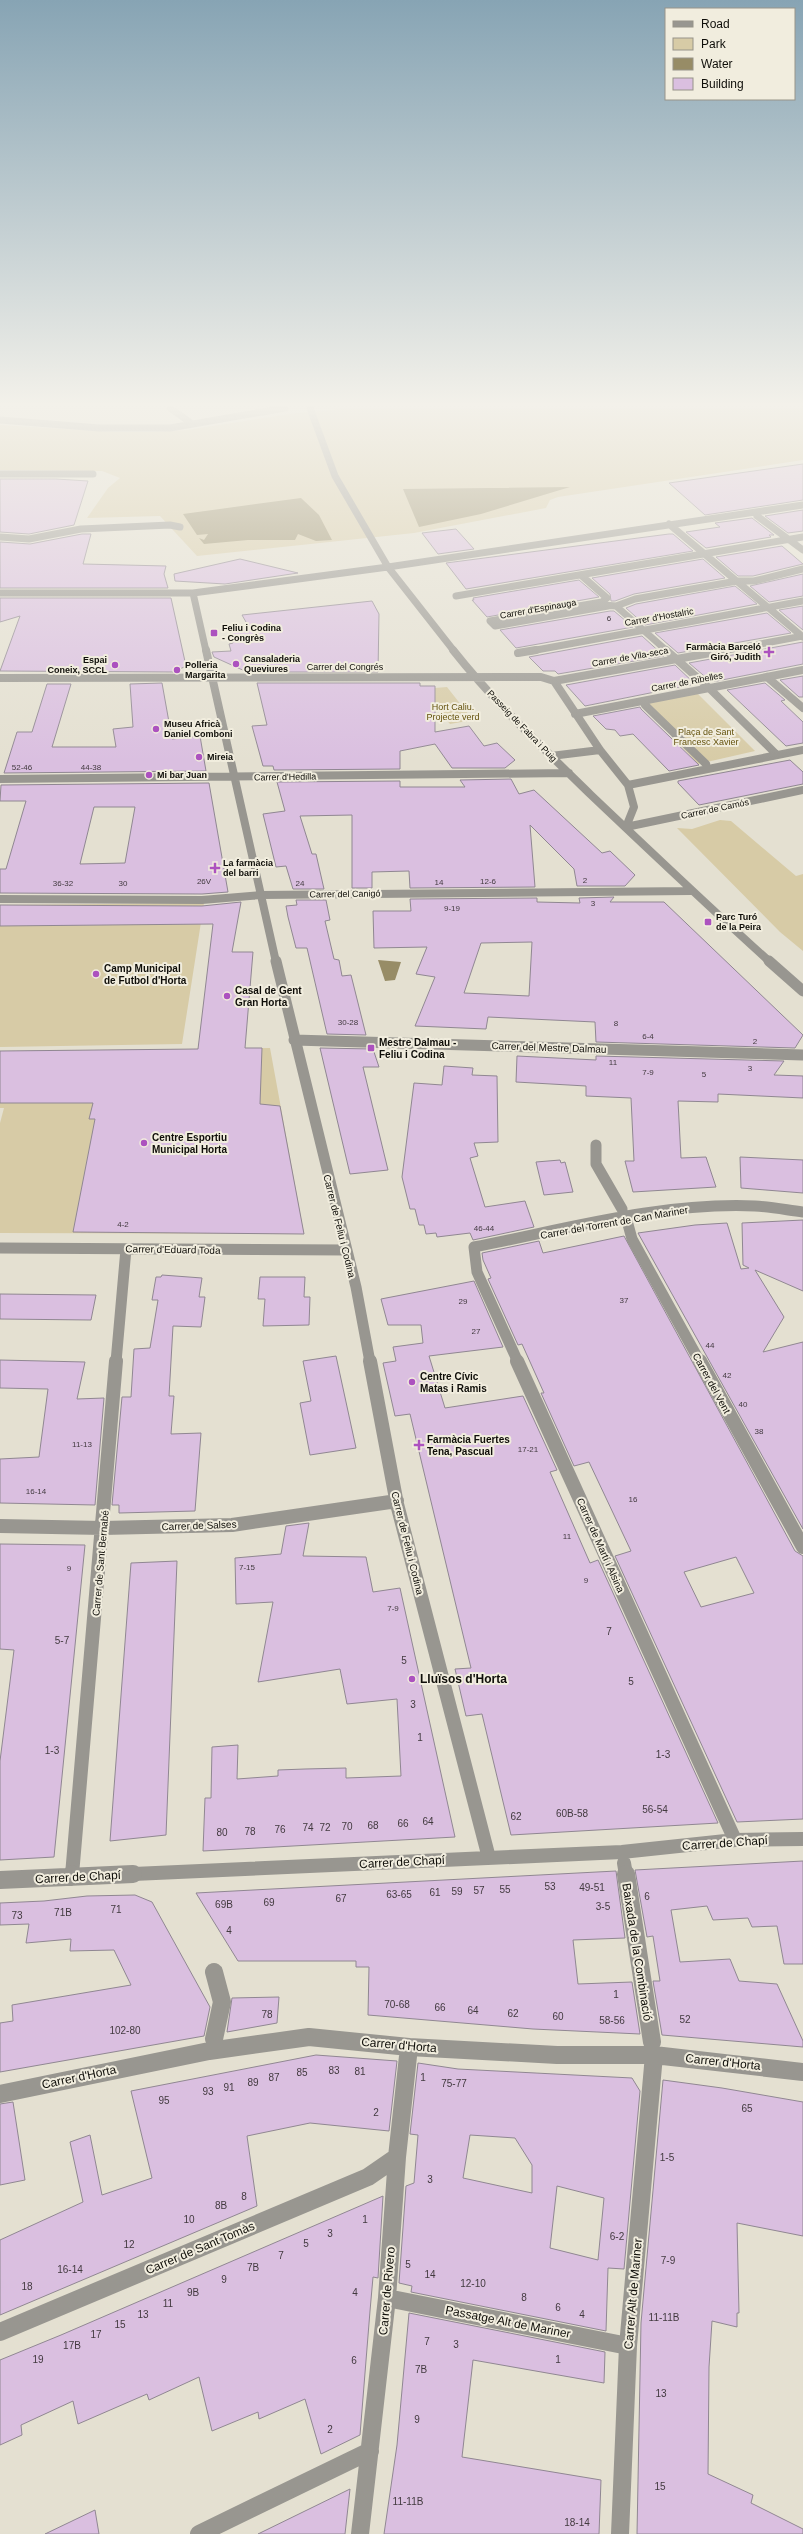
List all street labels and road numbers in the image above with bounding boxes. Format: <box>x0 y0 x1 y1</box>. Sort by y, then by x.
street label: Carrer d'Espinauga <box>499 597 577 621</box>
street label: Carrer d'Hostalric <box>624 606 695 628</box>
street label: Carrer de Vila-seca <box>591 645 669 669</box>
street label: Carrer del Congrés <box>307 662 384 672</box>
street label: Carrer de Ribelles <box>650 670 724 694</box>
street label: Passeig de Fabra i Puig <box>485 688 559 764</box>
street label: Carrer d'Hedilla <box>254 771 316 783</box>
street label: Carrer de Camós <box>680 797 750 821</box>
street label: Carrer del Canigó <box>309 888 381 900</box>
street label: Carrer del Mestre Dalmau <box>491 1040 607 1055</box>
street label: Carrer de Feliu i Codina <box>321 1173 358 1279</box>
street label: Carrer del Torrent de Can Mariner <box>539 1204 689 1241</box>
street label: Carrer d'Eduard Toda <box>125 1243 221 1256</box>
street label: Carrer del Vent <box>690 1351 733 1416</box>
street label: Carrer de Feliu i Codina <box>389 1490 426 1596</box>
street label: Carrer de Martí i Alsina <box>575 1496 627 1595</box>
street label: Carrer de Sant Bernabé <box>90 1509 111 1616</box>
street label: Carrer de Salses <box>161 1519 237 1532</box>
street label: Carrer de Chapí <box>682 1833 769 1853</box>
street label: Carrer de Chapí <box>359 1853 446 1871</box>
street label: Carrer de Chapí <box>35 1868 122 1886</box>
street label: Baixada de la Combinació <box>619 1882 655 2022</box>
street label: Carrer d'Horta <box>361 2035 438 2055</box>
street label: Carrer d'Horta <box>685 2051 762 2073</box>
street label: Carrer d'Horta <box>41 2062 118 2092</box>
street label: Carrer de Sant Tomàs <box>143 2219 257 2277</box>
street label: Carrer Alt de Mariner <box>621 2238 645 2350</box>
street label: Carrer de Rivero <box>376 2246 398 2336</box>
street label: Passatge Alt de Mariner <box>444 2303 572 2341</box>

